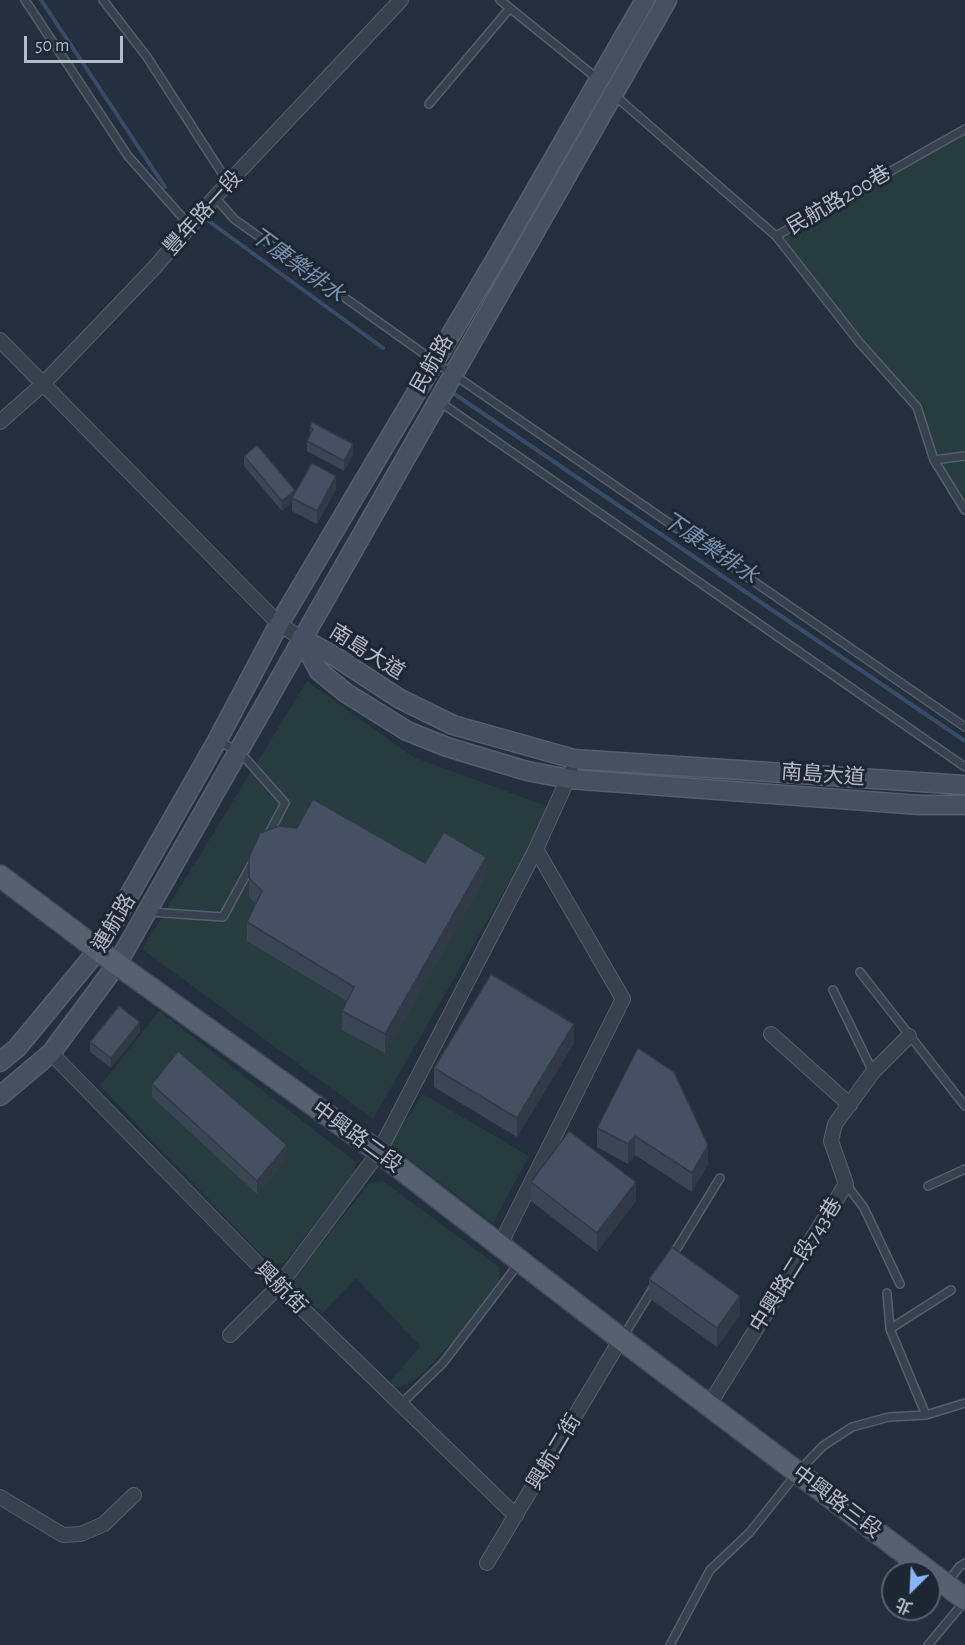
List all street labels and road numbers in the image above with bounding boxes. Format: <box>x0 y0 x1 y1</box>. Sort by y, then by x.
street label: 民航路200巷 <box>783 160 895 240</box>
street label: 豐年路一段 <box>159 166 247 260</box>
street label: 民航路 <box>405 330 459 398</box>
street label: 南島大道 <box>325 619 409 685</box>
street label: 南島大道 <box>780 760 866 790</box>
street label: 連航路 <box>87 890 141 956</box>
street label: 中興路二段 <box>307 1096 407 1178</box>
street label: 中興路二段743巷 <box>745 1193 847 1337</box>
street label: 興航街 <box>250 1257 312 1319</box>
street label: 興航二街 <box>522 1410 586 1494</box>
street label: 中興路三段 <box>787 1460 887 1544</box>

